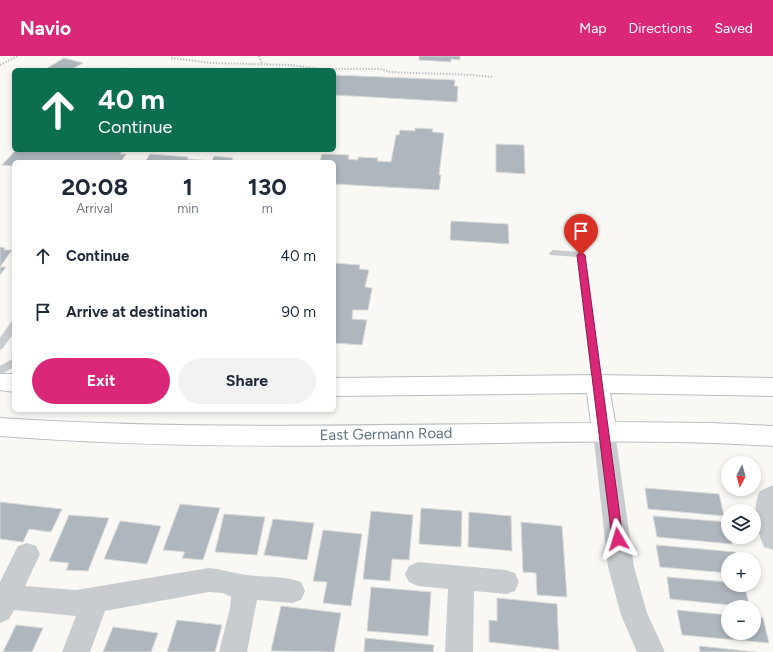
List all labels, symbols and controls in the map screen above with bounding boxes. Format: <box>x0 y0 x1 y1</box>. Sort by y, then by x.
text: Navio <box>20 17 71 40</box>
text: Map <box>579 20 607 37</box>
text: Directions <box>629 20 692 37</box>
text: Saved <box>714 20 753 37</box>
text: 40 m <box>98 82 165 116</box>
icon: ahead <box>32 84 84 136</box>
text: Continue <box>98 116 172 138</box>
text: 20:08 <box>61 172 128 201</box>
text: 1 <box>183 172 193 201</box>
text: 130 <box>248 172 287 201</box>
text: Arrival <box>76 201 113 216</box>
text: min <box>177 201 199 216</box>
text: m <box>262 201 273 216</box>
pin <box>564 214 598 255</box>
icon: arrive <box>570 220 592 242</box>
icon: ahead <box>32 245 54 267</box>
text: Continue <box>66 247 129 265</box>
text: 40 m <box>281 247 316 265</box>
icon: arrive <box>32 301 54 323</box>
text: Arrive at destination <box>66 303 207 321</box>
text: 90 m <box>281 303 316 321</box>
button: Exit <box>32 358 170 404</box>
button: Share <box>178 358 316 404</box>
street label: East Germann Road <box>319 424 453 444</box>
north arrow <box>721 456 761 496</box>
map controls <box>721 456 761 640</box>
button: layers <box>721 504 761 544</box>
position arrow <box>597 518 639 560</box>
button: + <box>721 552 761 592</box>
button: − <box>721 600 761 640</box>

